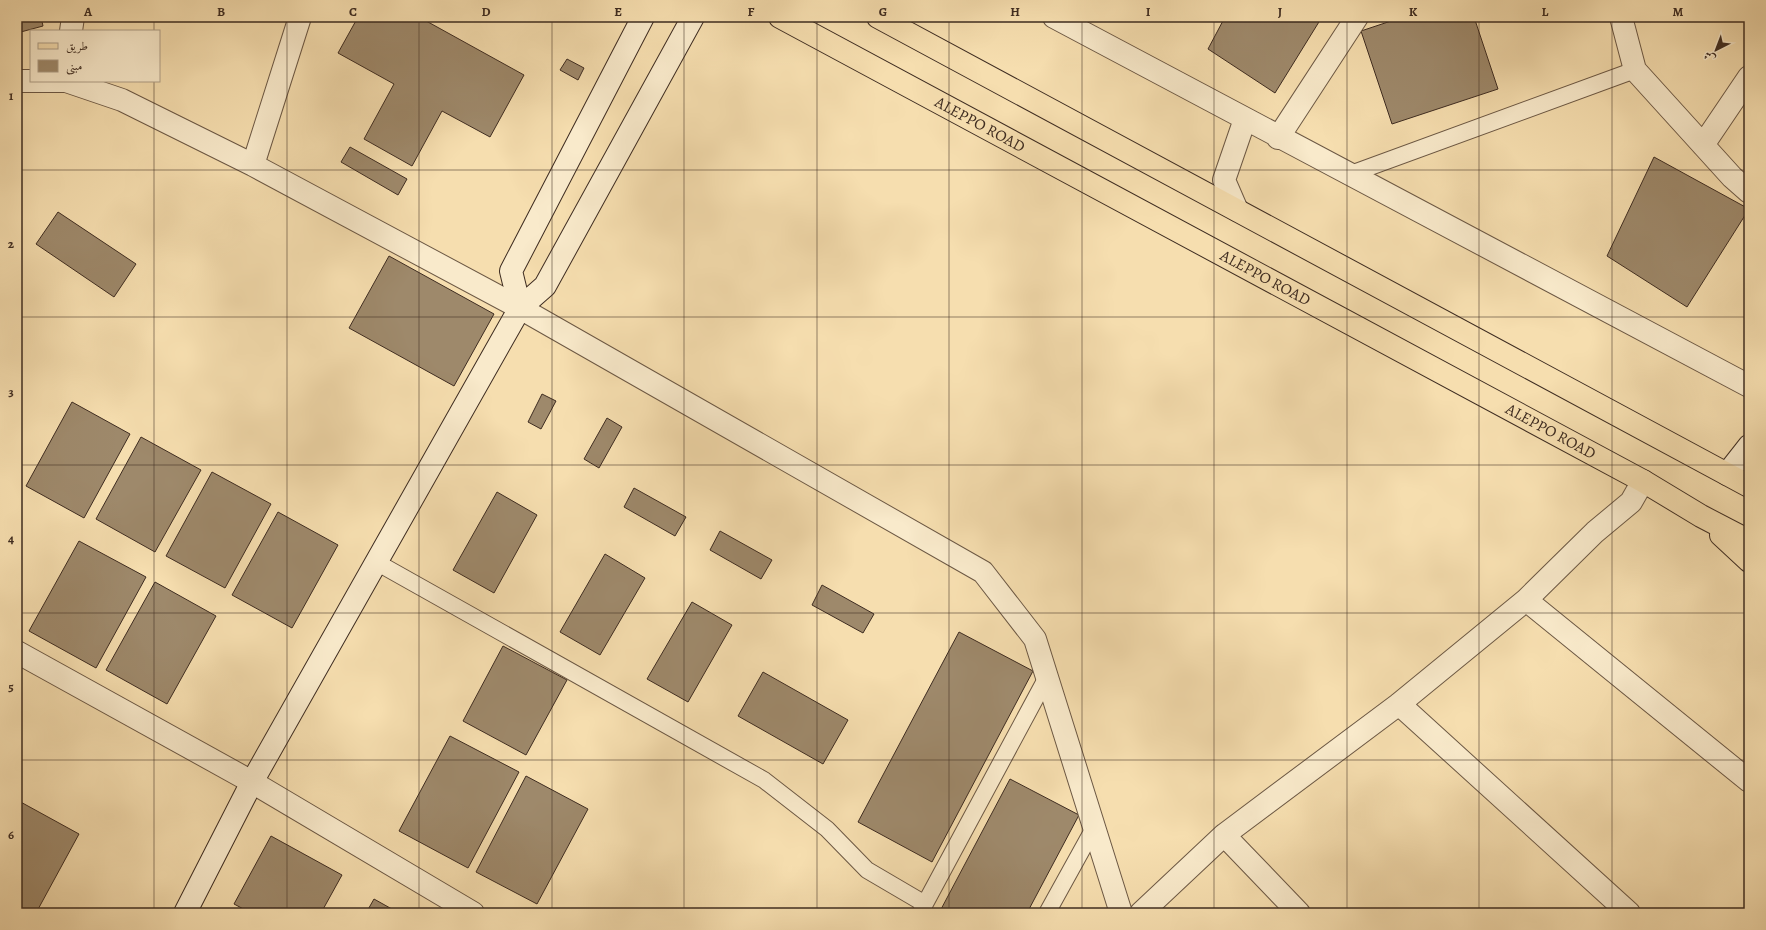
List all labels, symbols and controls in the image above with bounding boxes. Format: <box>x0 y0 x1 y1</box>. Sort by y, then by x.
text: A <box>83 3 93 20</box>
text: B <box>217 3 225 20</box>
text: C <box>349 3 357 20</box>
text: D <box>481 3 491 20</box>
text: E <box>614 3 622 20</box>
text: F <box>748 3 755 20</box>
text: G <box>879 3 887 20</box>
text: H <box>1010 3 1020 20</box>
text: I <box>1146 3 1151 20</box>
text: J <box>1278 3 1282 20</box>
text: K <box>1409 3 1418 20</box>
text: L <box>1542 3 1549 20</box>
text: M <box>1673 3 1684 20</box>
legend <box>30 30 160 82</box>
north arrow <box>1696 30 1736 70</box>
text: طريق <box>66 38 88 54</box>
text: ش <box>1701 48 1719 66</box>
text: مبنى <box>66 58 82 75</box>
text: 1 <box>9 87 14 104</box>
street label: ALEPPO ROAD <box>930 91 1029 158</box>
text: 2 <box>8 235 15 252</box>
street label: ALEPPO ROAD <box>1215 244 1314 311</box>
text: 3 <box>8 383 14 400</box>
street label: ALEPPO ROAD <box>1501 398 1600 465</box>
text: 4 <box>8 530 14 547</box>
text: 5 <box>8 678 14 695</box>
text: 6 <box>8 826 14 843</box>

